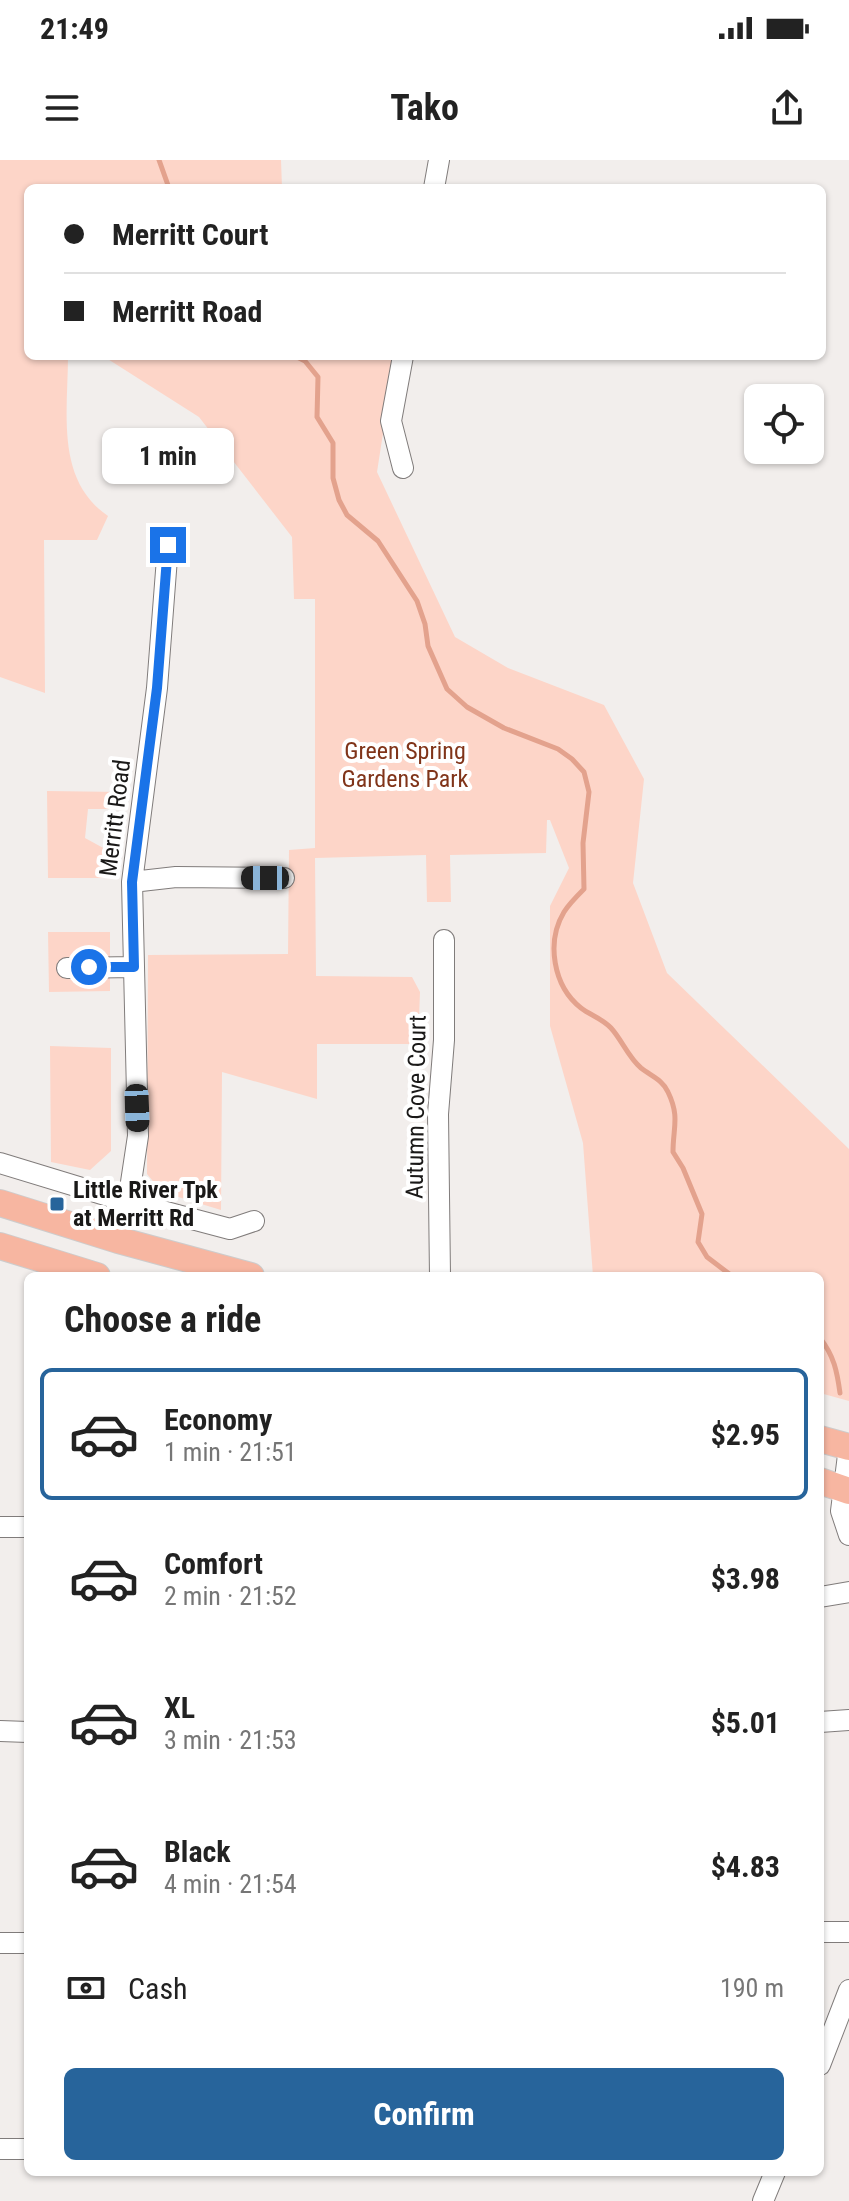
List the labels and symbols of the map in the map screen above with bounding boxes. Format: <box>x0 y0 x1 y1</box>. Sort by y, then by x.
callout: 1 min <box>102 429 234 485</box>
route end <box>150 527 186 563</box>
park label: Green Spring Gardens Park <box>342 737 469 793</box>
street label: Merritt Road <box>94 758 136 878</box>
car <box>241 866 289 890</box>
route start <box>71 949 107 985</box>
street label: Autumn Cove Court <box>400 1015 432 1199</box>
car <box>124 1084 150 1132</box>
place label: Little River Tpk at Merritt Rd <box>73 1176 218 1232</box>
marker: Little River Tpk at Merritt Rd <box>48 1195 66 1213</box>

